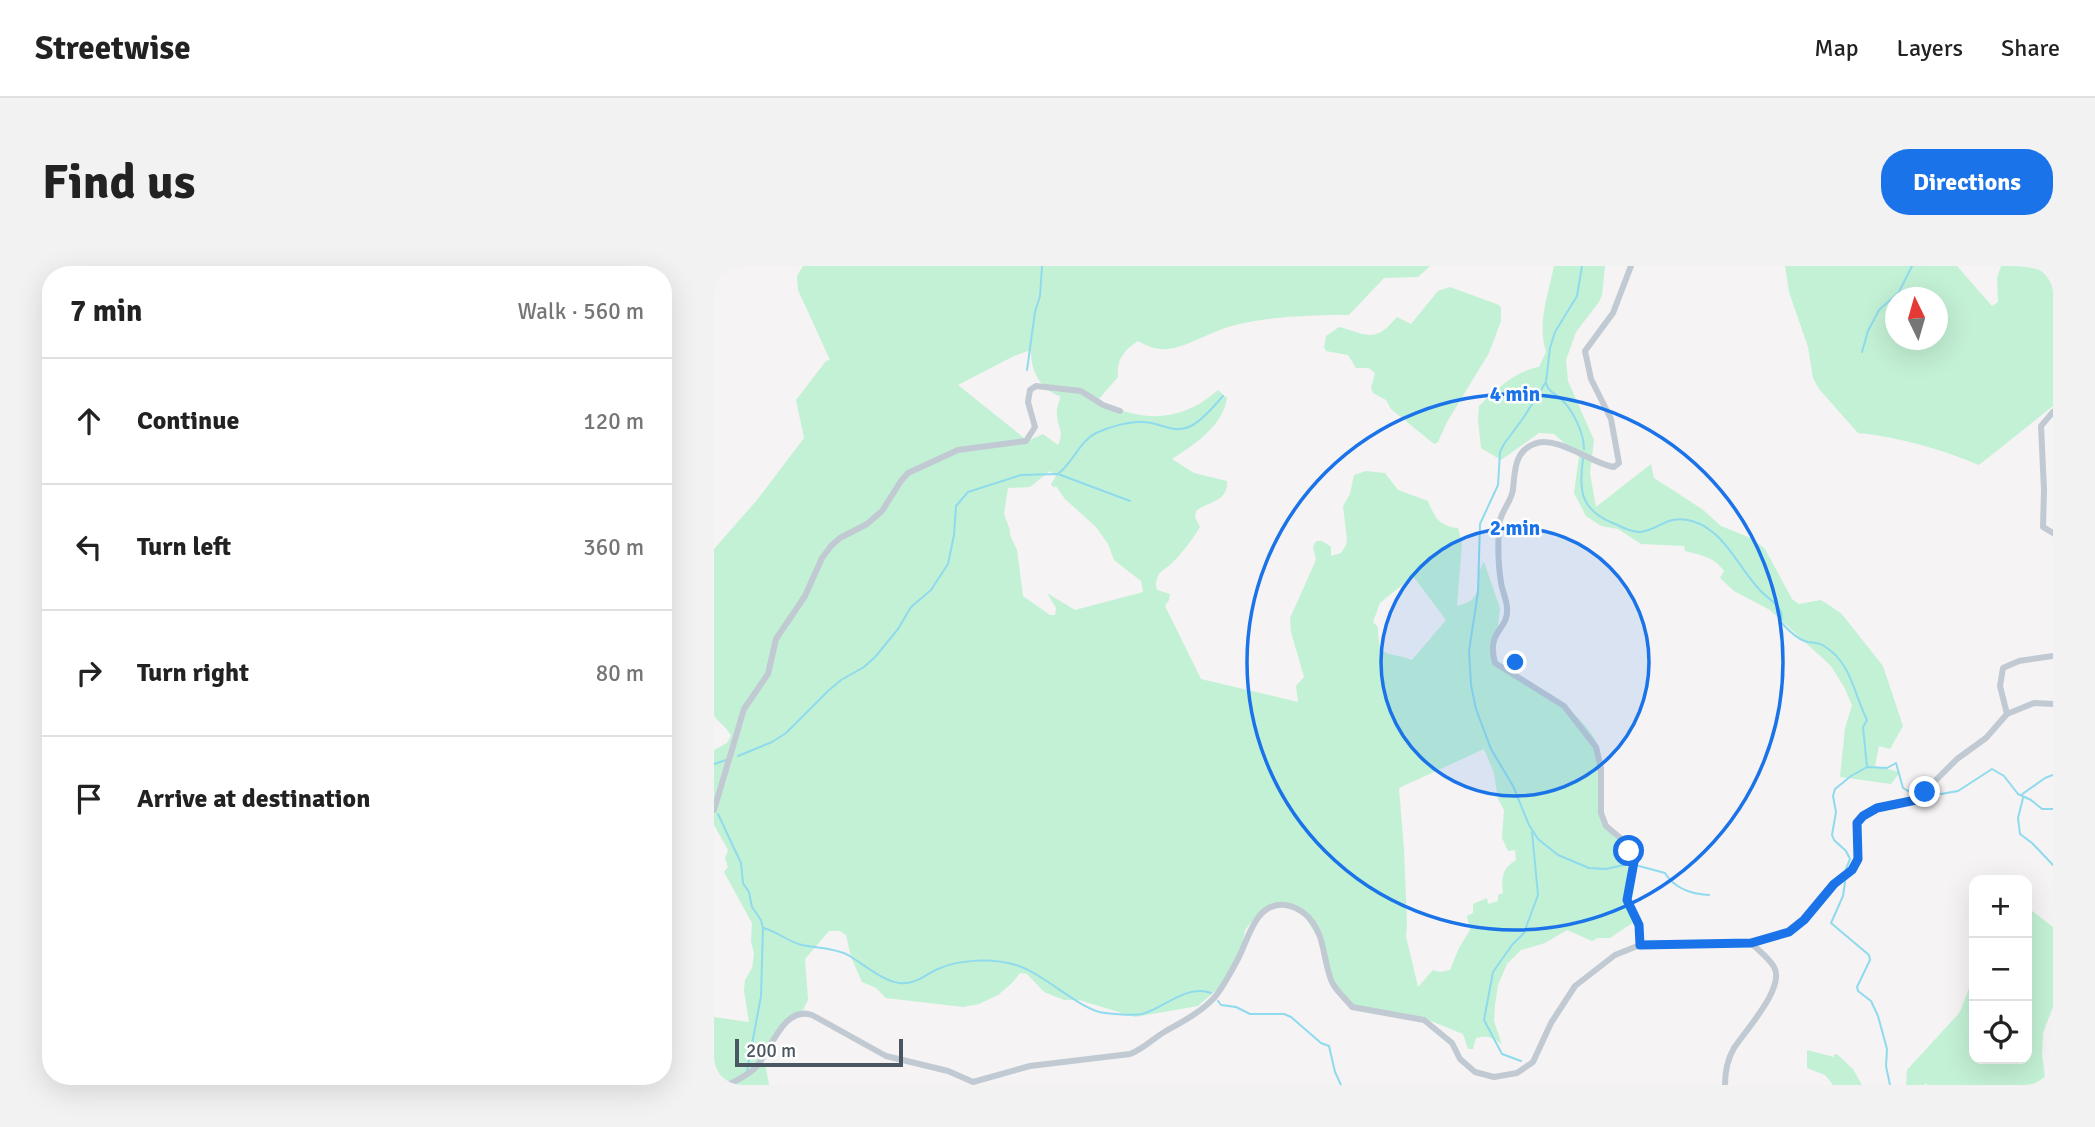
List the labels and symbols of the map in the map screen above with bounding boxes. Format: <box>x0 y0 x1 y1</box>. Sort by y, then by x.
north arrow <box>1885 287 1948 350</box>
text: 4 min <box>1490 381 1540 407</box>
text: 2 min <box>1490 515 1540 541</box>
centre of rings <box>1503 650 1527 674</box>
route end <box>1909 776 1940 807</box>
route start <box>1613 835 1644 866</box>
scale bar <box>735 1036 903 1068</box>

